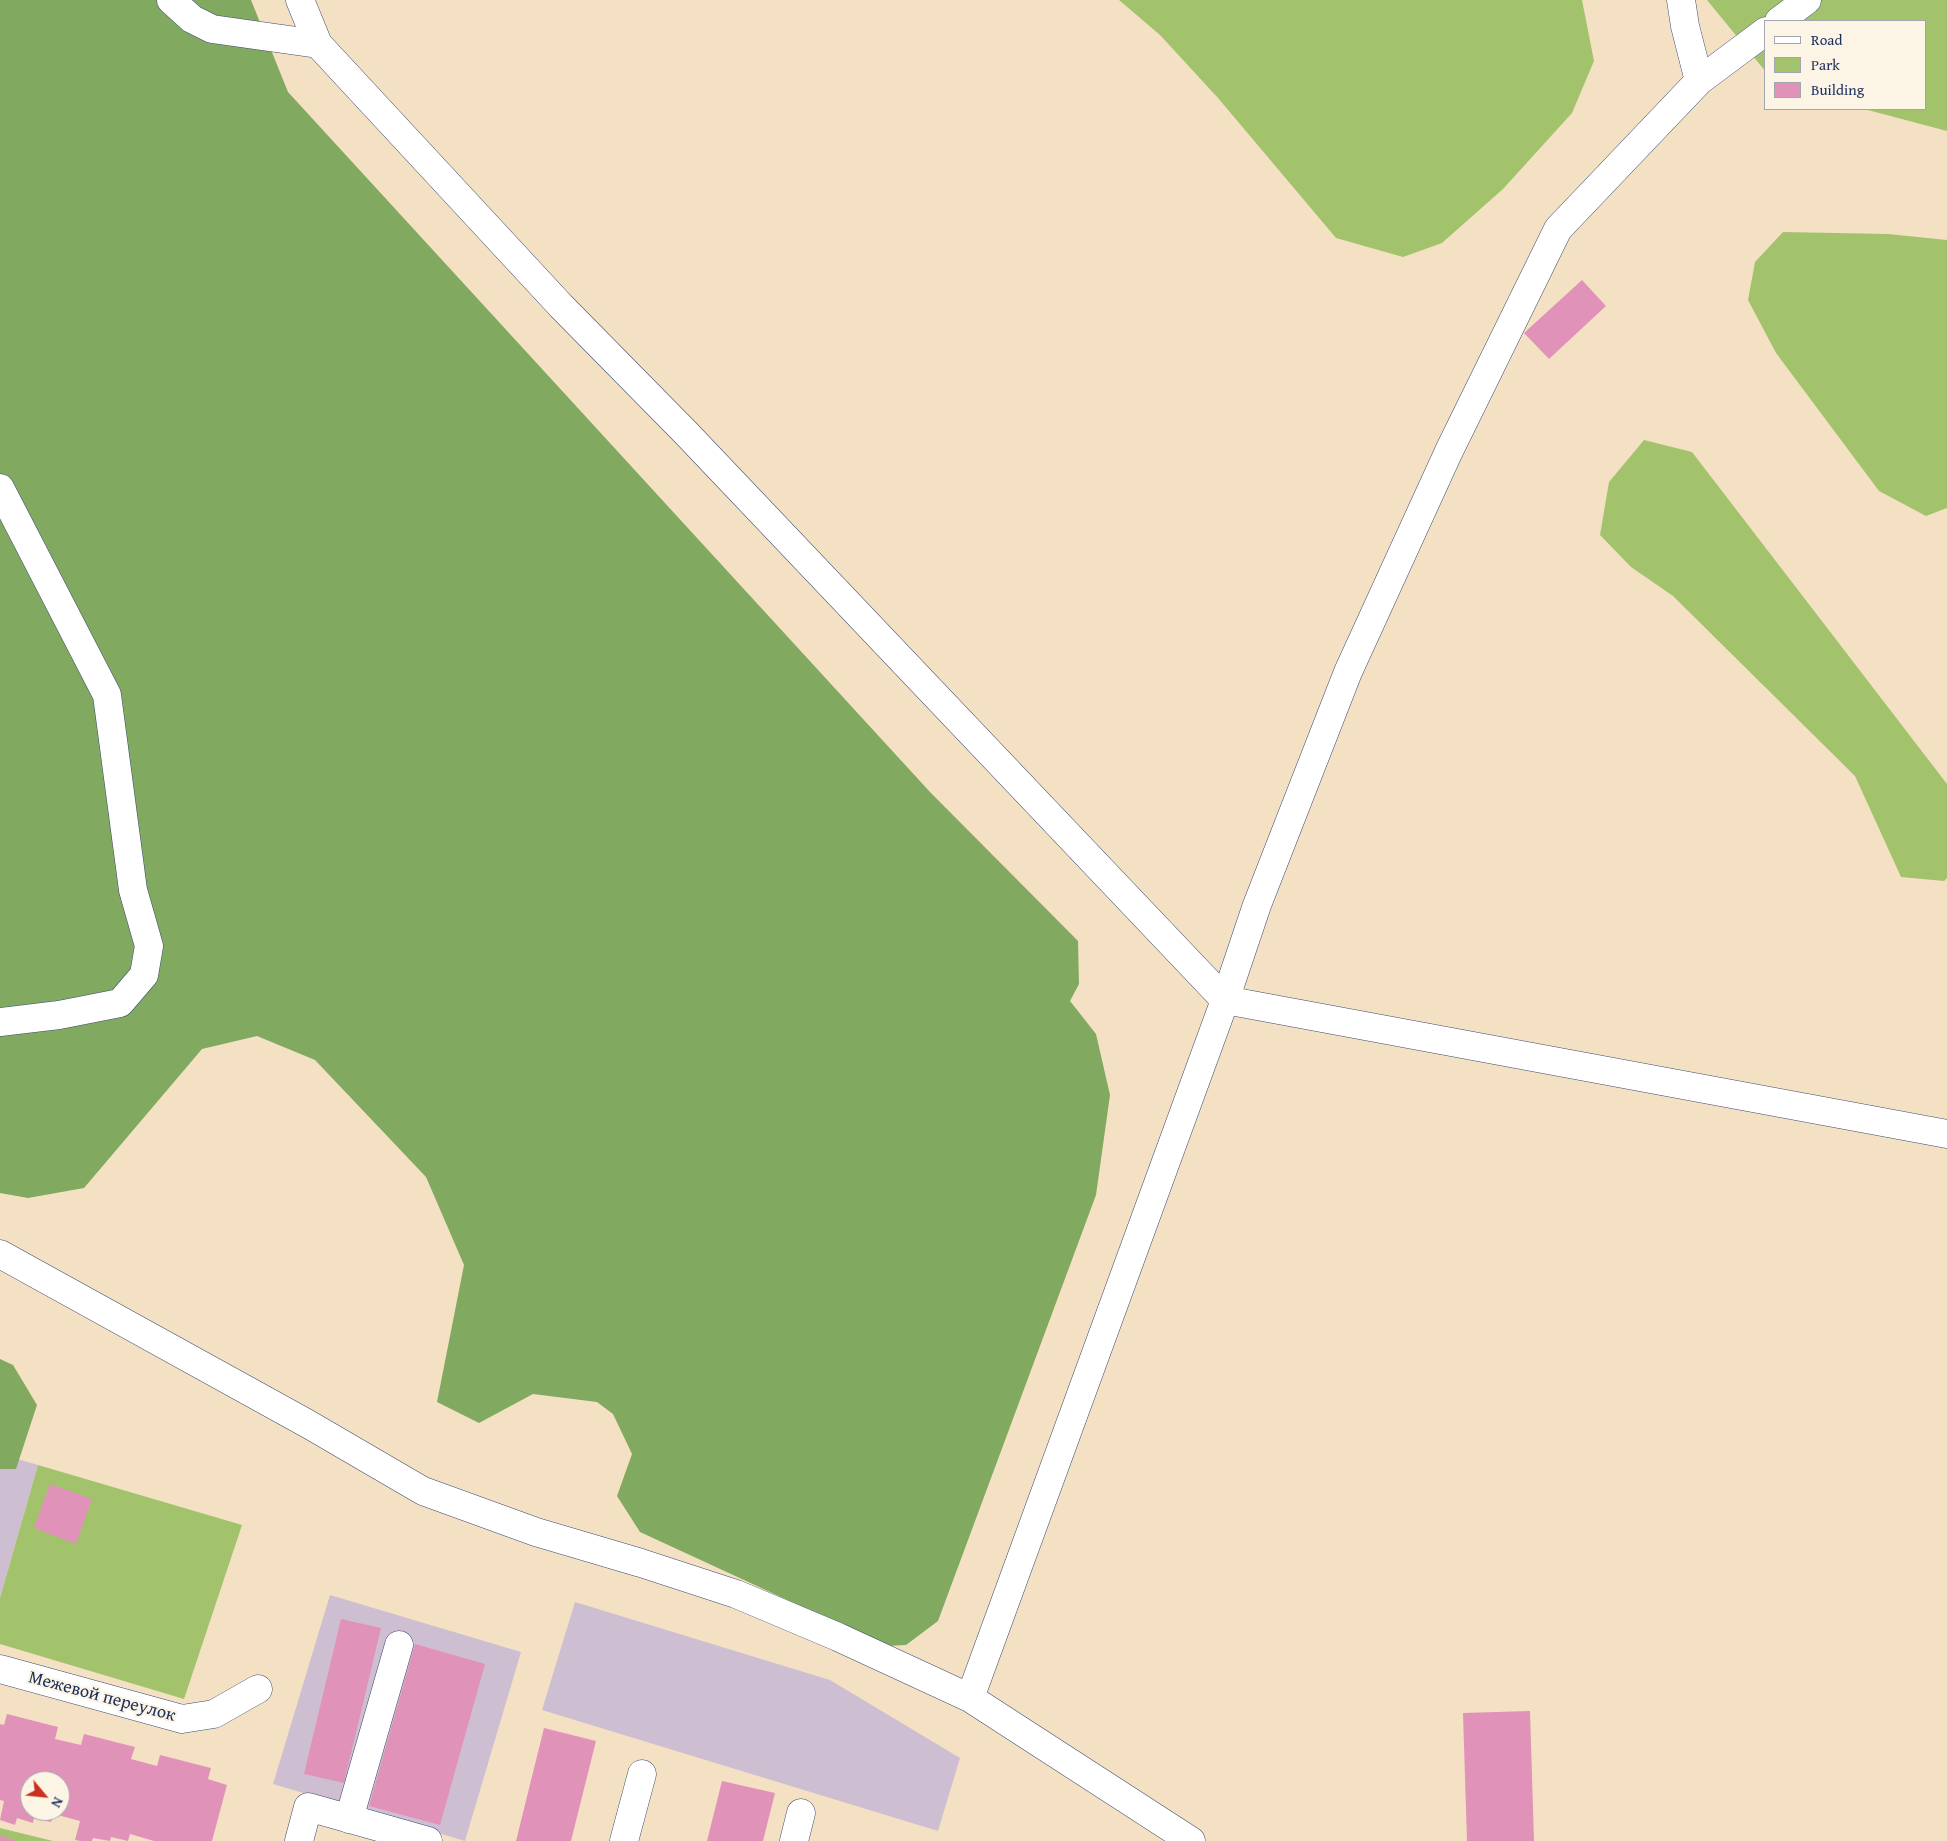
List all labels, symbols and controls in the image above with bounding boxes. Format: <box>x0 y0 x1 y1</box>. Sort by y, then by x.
legend <box>1764 20 1927 110</box>
text: Road <box>1811 29 1842 50</box>
text: Park <box>1811 54 1840 75</box>
text: Building <box>1811 79 1864 100</box>
street label: Межевой переулок <box>26 1667 178 1727</box>
north arrow <box>20 1771 70 1821</box>
text: N <box>46 1794 68 1811</box>

